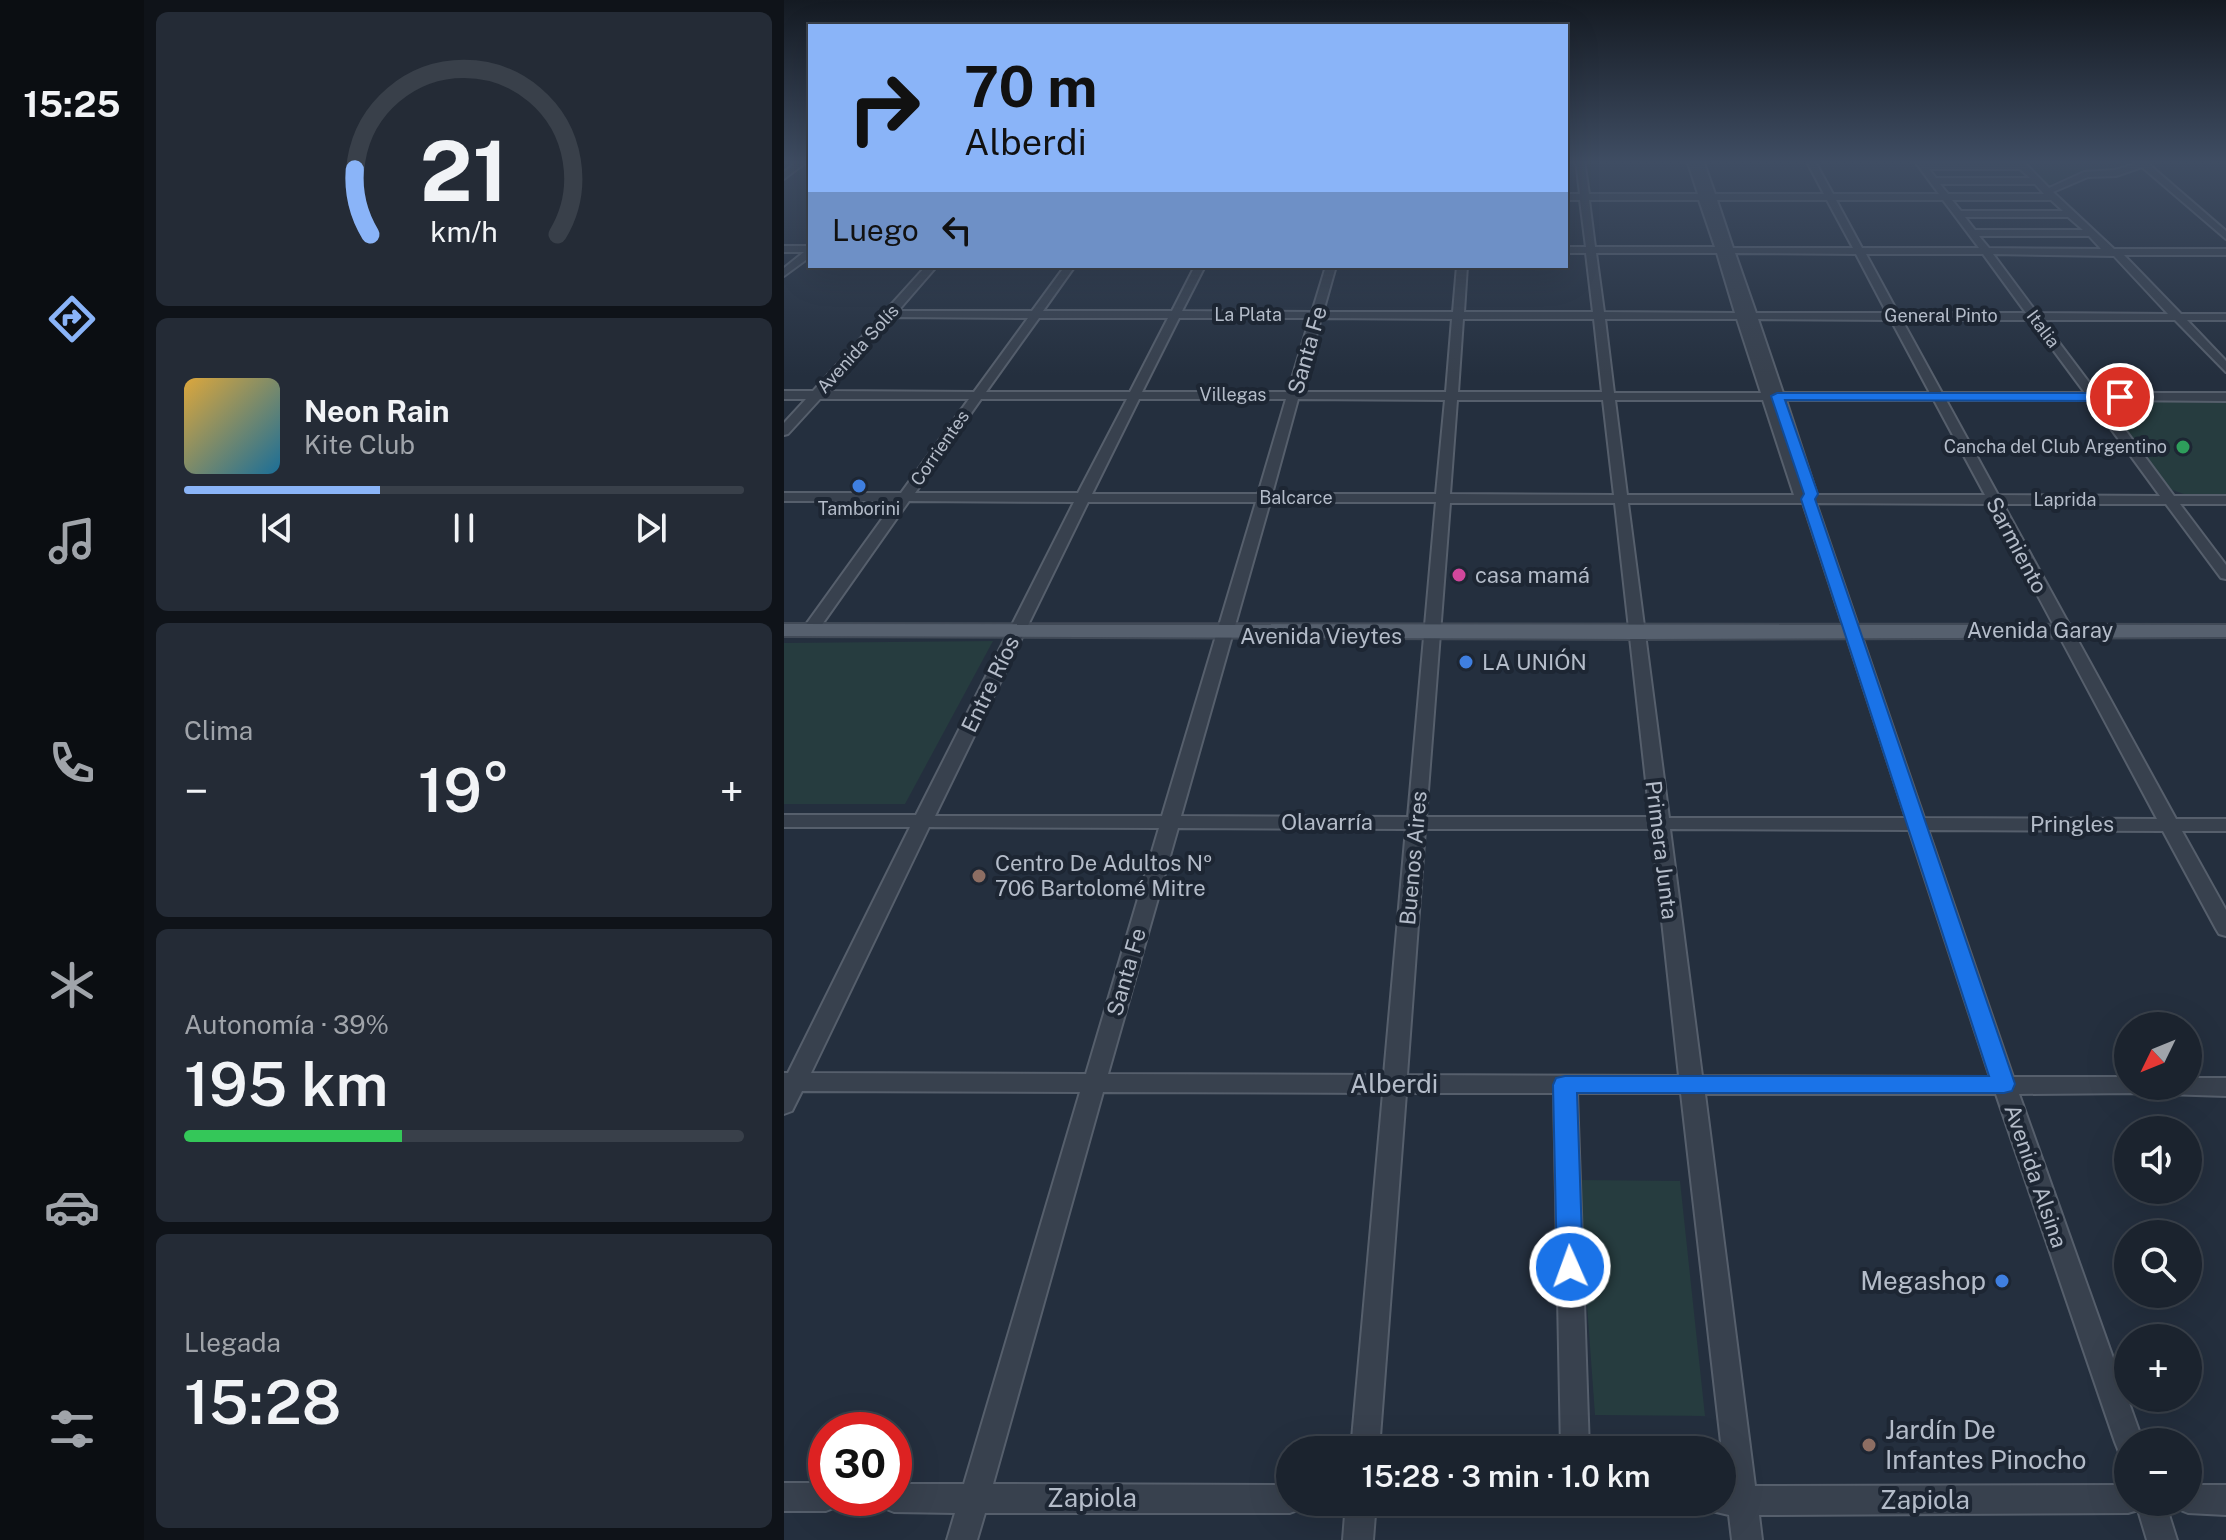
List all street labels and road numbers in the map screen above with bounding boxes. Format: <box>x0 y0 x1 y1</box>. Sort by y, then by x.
street label: Avenida Solís <box>812 300 903 397</box>
street label: Santa Fe <box>1282 303 1332 397</box>
street label: La Plata <box>1214 304 1282 325</box>
street label: General Pinto <box>1884 305 1998 326</box>
street label: Italia <box>2022 306 2064 352</box>
street label: Villegas <box>1200 384 1266 405</box>
street label: Corrientes <box>906 406 973 489</box>
street label: Balcarce <box>1259 487 1333 508</box>
street label: Laprida <box>2034 489 2096 510</box>
street label: Sarmiento <box>1981 492 2053 598</box>
street label: Avenida Garay <box>1967 617 2113 643</box>
street label: Avenida Vieytes <box>1240 623 1402 649</box>
street label: Entre Ríos <box>956 632 1024 736</box>
street label: Primera Junta <box>1641 779 1683 921</box>
street label: Buenos Aires <box>1394 790 1432 926</box>
street label: Olavarría <box>1281 809 1373 835</box>
street label: Pringles <box>2030 811 2114 837</box>
street label: Santa Fe <box>1101 925 1151 1019</box>
street label: Alberdi <box>1350 1068 1438 1099</box>
street label: Avenida Alsina <box>1999 1101 2073 1251</box>
street label: Zapiola <box>1047 1482 1137 1513</box>
street label: Zapiola <box>1880 1484 1970 1515</box>

